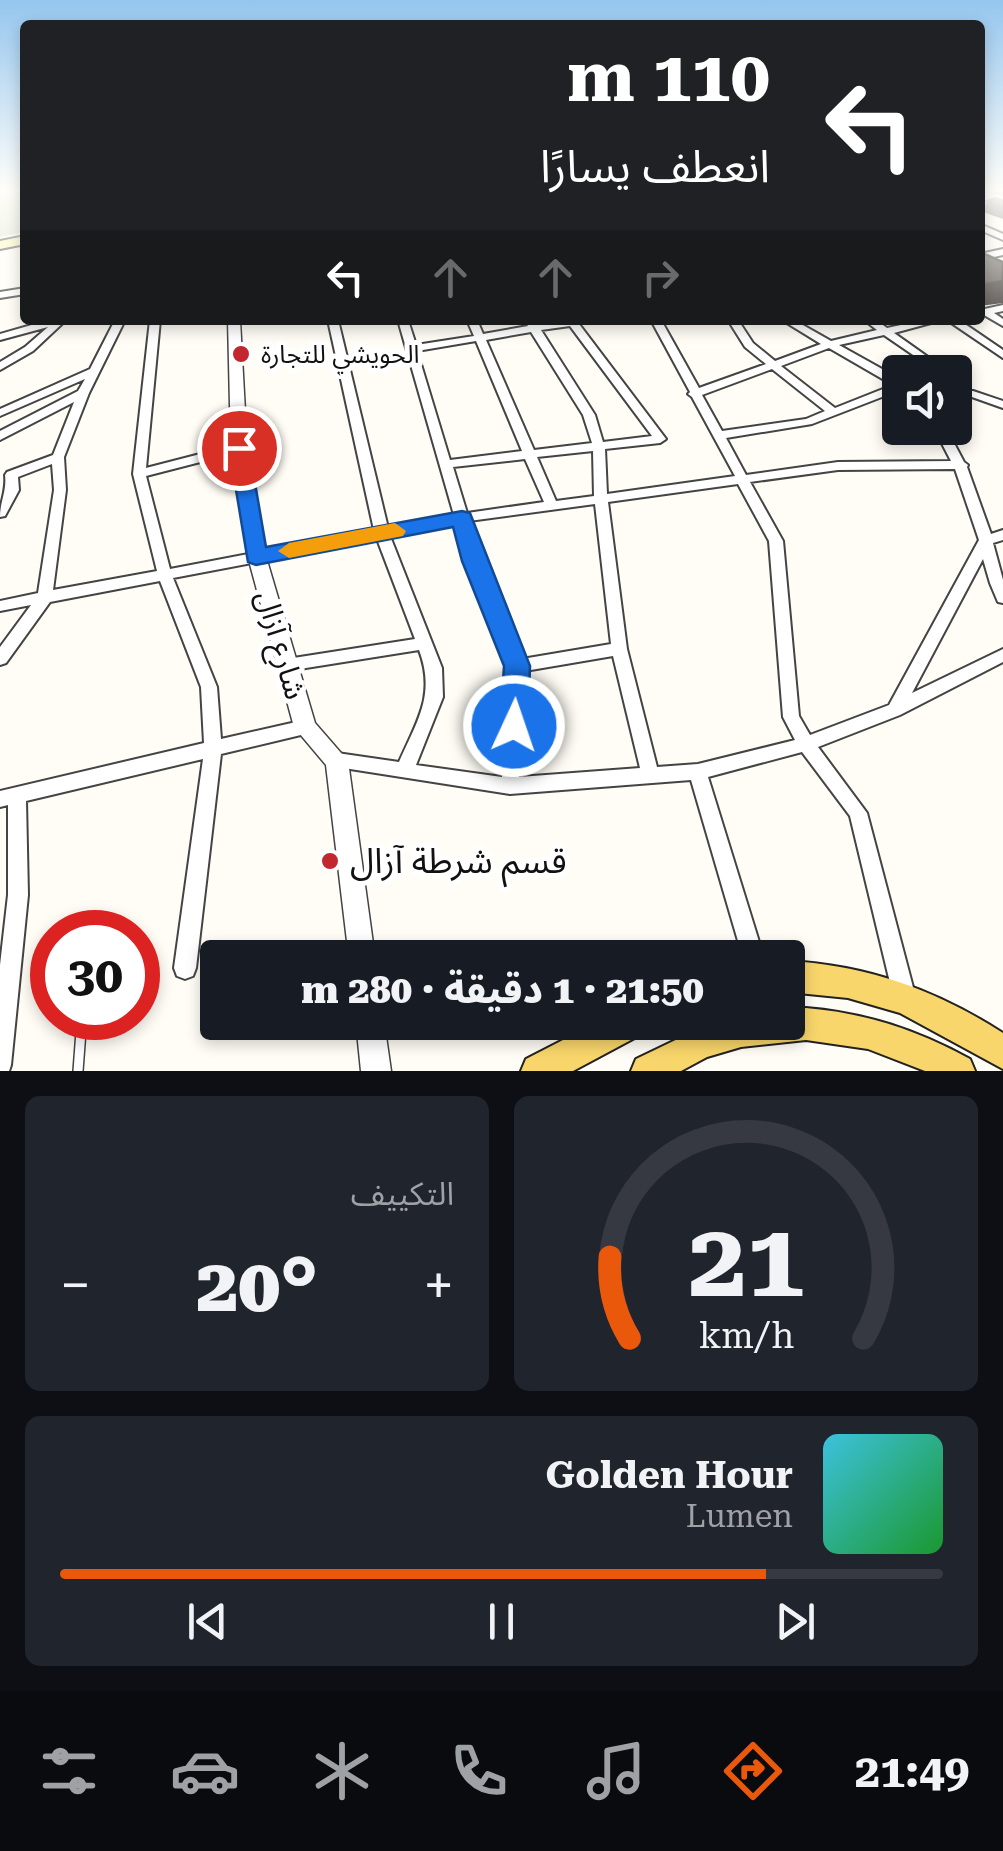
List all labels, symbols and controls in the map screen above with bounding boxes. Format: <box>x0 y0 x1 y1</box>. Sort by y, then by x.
text: 110 m <box>567 36 770 118</box>
icon: left <box>805 60 935 190</box>
text: انعطف يسارًا <box>540 140 770 193</box>
icon: left <box>318 250 373 305</box>
icon: ahead <box>423 250 478 305</box>
icon: ahead <box>528 250 583 305</box>
icon: right <box>633 250 688 305</box>
place label: الحويشي للتجارة <box>261 340 419 374</box>
marker: الحويشي للتجارة <box>230 343 252 365</box>
map controls <box>882 355 972 445</box>
button: sound <box>882 355 972 445</box>
pin <box>197 406 282 491</box>
icon: arrive <box>212 421 267 476</box>
street label: شارع آزال <box>245 587 314 705</box>
position arrow <box>462 674 566 778</box>
place label: قسم شرطة آزال <box>350 841 567 888</box>
marker: قسم شرطة آزال <box>319 850 341 872</box>
speed limit sign: 30 <box>30 910 160 1040</box>
text: 21:50 · 1 دقيقة · 280 m <box>301 968 704 1012</box>
text: التكييف <box>351 1175 454 1213</box>
text: 21 <box>688 1200 804 1321</box>
text: 20° <box>196 1241 318 1329</box>
text: − <box>60 1253 91 1317</box>
text: + <box>423 1253 454 1317</box>
text: km/h <box>698 1315 794 1357</box>
text: Golden Hour <box>545 1453 793 1497</box>
text: Lumen <box>686 1497 793 1535</box>
icon: previous <box>180 1594 235 1649</box>
icon: pause <box>474 1594 529 1649</box>
icon: next <box>768 1594 823 1649</box>
icon: filters <box>34 1736 104 1806</box>
icon: car <box>170 1736 240 1806</box>
icon: climate <box>307 1736 377 1806</box>
icon: phone <box>444 1736 514 1806</box>
icon: music <box>581 1736 651 1806</box>
icon: directions <box>718 1736 788 1806</box>
text: 21:49 <box>855 1745 970 1798</box>

